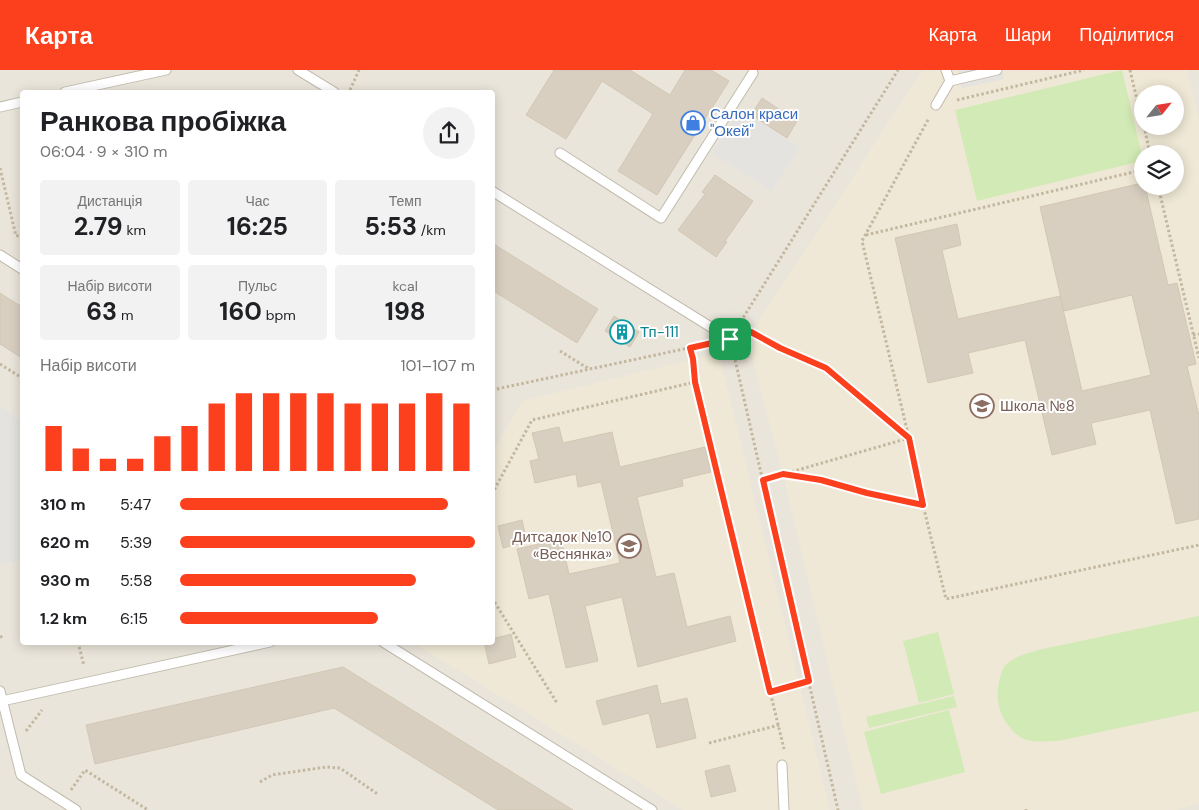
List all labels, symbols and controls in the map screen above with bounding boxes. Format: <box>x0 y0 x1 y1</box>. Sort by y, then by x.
text: Карта <box>25 20 93 51</box>
text: Карта <box>929 23 977 47</box>
text: Шари <box>1005 23 1051 47</box>
text: Поділитися <box>1079 23 1174 47</box>
north arrow <box>1134 85 1184 135</box>
map controls <box>1134 85 1184 195</box>
text: Ранкова пробіжка <box>40 103 286 140</box>
place label: Салон краси "Окей" <box>710 104 798 141</box>
button: share <box>423 107 475 159</box>
shop icon: Салон краси "Окей" <box>680 110 706 136</box>
text: 06:04 · 9 × 310 m <box>40 141 168 162</box>
button: layers <box>1134 145 1184 195</box>
text: Дистанція <box>77 192 142 210</box>
text: Час <box>245 192 270 210</box>
text: Темп <box>389 192 422 210</box>
text: 2.79 <box>74 210 123 243</box>
text: 16:25 <box>227 210 288 243</box>
text: 5:53 <box>365 210 417 243</box>
text: km <box>123 221 146 239</box>
text: /km <box>417 221 446 239</box>
text: Набір висоти <box>67 277 152 295</box>
text: Пульс <box>238 277 277 295</box>
text: kcal <box>393 277 418 295</box>
text: 63 <box>86 295 117 328</box>
text: 160 <box>219 295 262 328</box>
text: 198 <box>385 295 425 328</box>
text: m <box>117 306 133 324</box>
text: bpm <box>262 306 296 324</box>
pin <box>709 318 751 360</box>
building icon: Тп-111 <box>609 319 635 345</box>
place label: Тп-111 <box>640 322 679 342</box>
icon: arrive <box>716 325 744 353</box>
text: Набір висоти <box>40 355 137 376</box>
text: 101–107 m <box>401 355 475 376</box>
school or university icon: Школа №8 <box>969 393 995 419</box>
place label: Школа №8 <box>1000 396 1075 416</box>
text: 310 m <box>40 494 85 515</box>
text: 5:47 <box>120 494 151 515</box>
place label: Дитсадок №10 «Веснянка» <box>512 527 612 564</box>
text: 620 m <box>40 532 89 553</box>
text: 5:39 <box>120 532 152 553</box>
school or university icon: Дитсадок №10 «Веснянка» <box>616 533 642 559</box>
text: 930 m <box>40 570 90 591</box>
text: 5:58 <box>120 570 152 591</box>
text: 1.2 km <box>40 608 87 629</box>
text: 6:15 <box>120 608 148 629</box>

